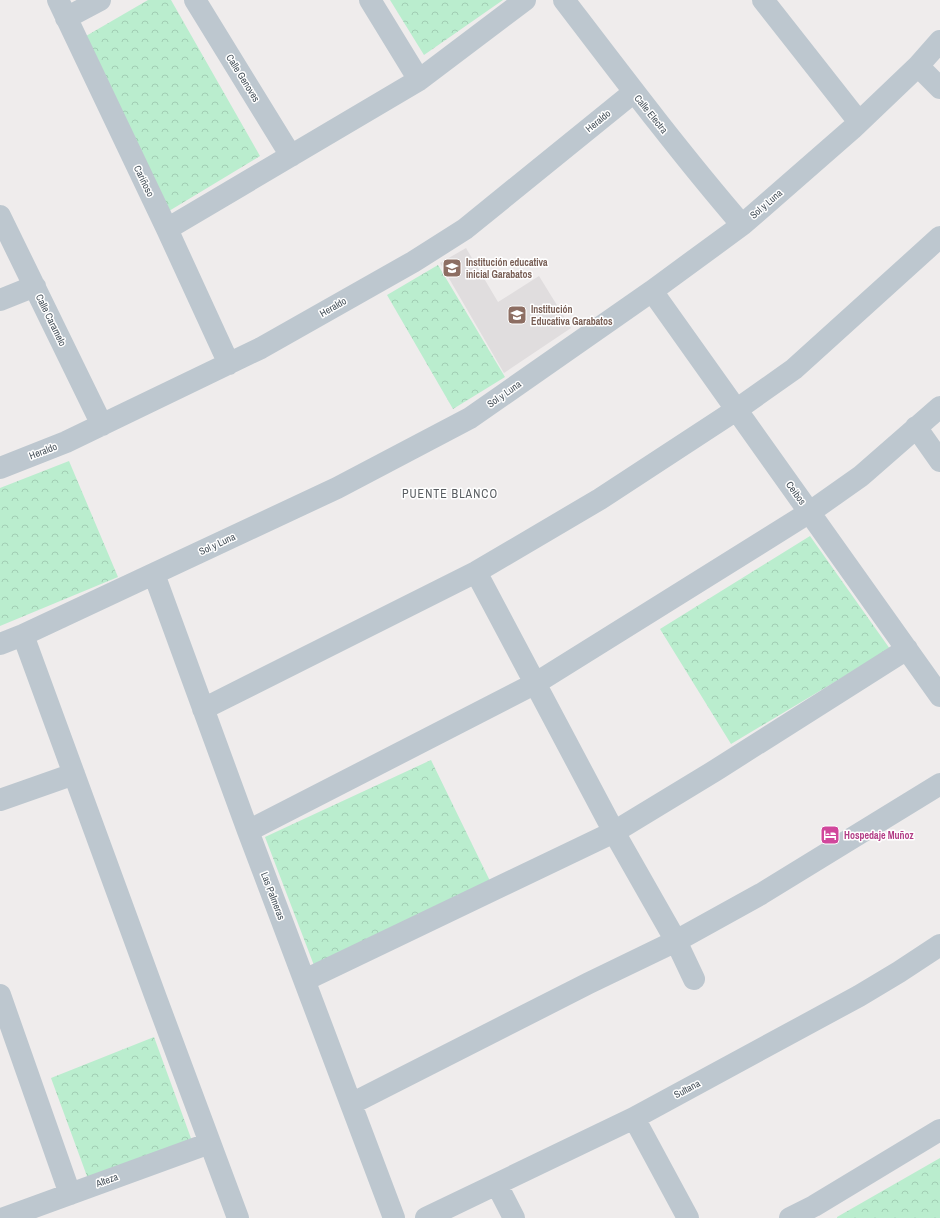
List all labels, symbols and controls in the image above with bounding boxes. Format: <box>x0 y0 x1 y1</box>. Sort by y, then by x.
street label: Calle Genoves <box>223 52 263 104</box>
street label: Calle Electra <box>631 92 671 136</box>
street label: Heraldo <box>583 107 614 135</box>
street label: Cariñoso <box>131 163 157 199</box>
street label: Sol y Luna <box>747 186 785 222</box>
place label: Institución educativa inicial Garabatos <box>466 256 548 281</box>
school or university icon: Institución educativa inicial Garabatos <box>441 257 463 279</box>
street label: Calle Caramelo <box>33 292 69 349</box>
street label: Heraldo <box>317 294 349 320</box>
place label: Institución Educativa Garabatos <box>531 303 613 328</box>
school or university icon: Institución Educativa Garabatos <box>506 304 528 326</box>
street label: Sol y Luna <box>484 377 524 410</box>
street label: Heraldo <box>27 440 59 462</box>
street label: Ceibos <box>783 479 809 507</box>
district label: PUENTE BLANCO <box>402 486 498 502</box>
street label: Sol y Luna <box>197 530 238 558</box>
hotel icon: Hospedaje Muñoz <box>819 824 841 846</box>
place label: Hospedaje Muñoz <box>844 829 914 842</box>
street label: Las Palmeras <box>258 870 288 922</box>
street label: Sultana <box>672 1077 703 1101</box>
street label: Alteza <box>93 1170 120 1190</box>

